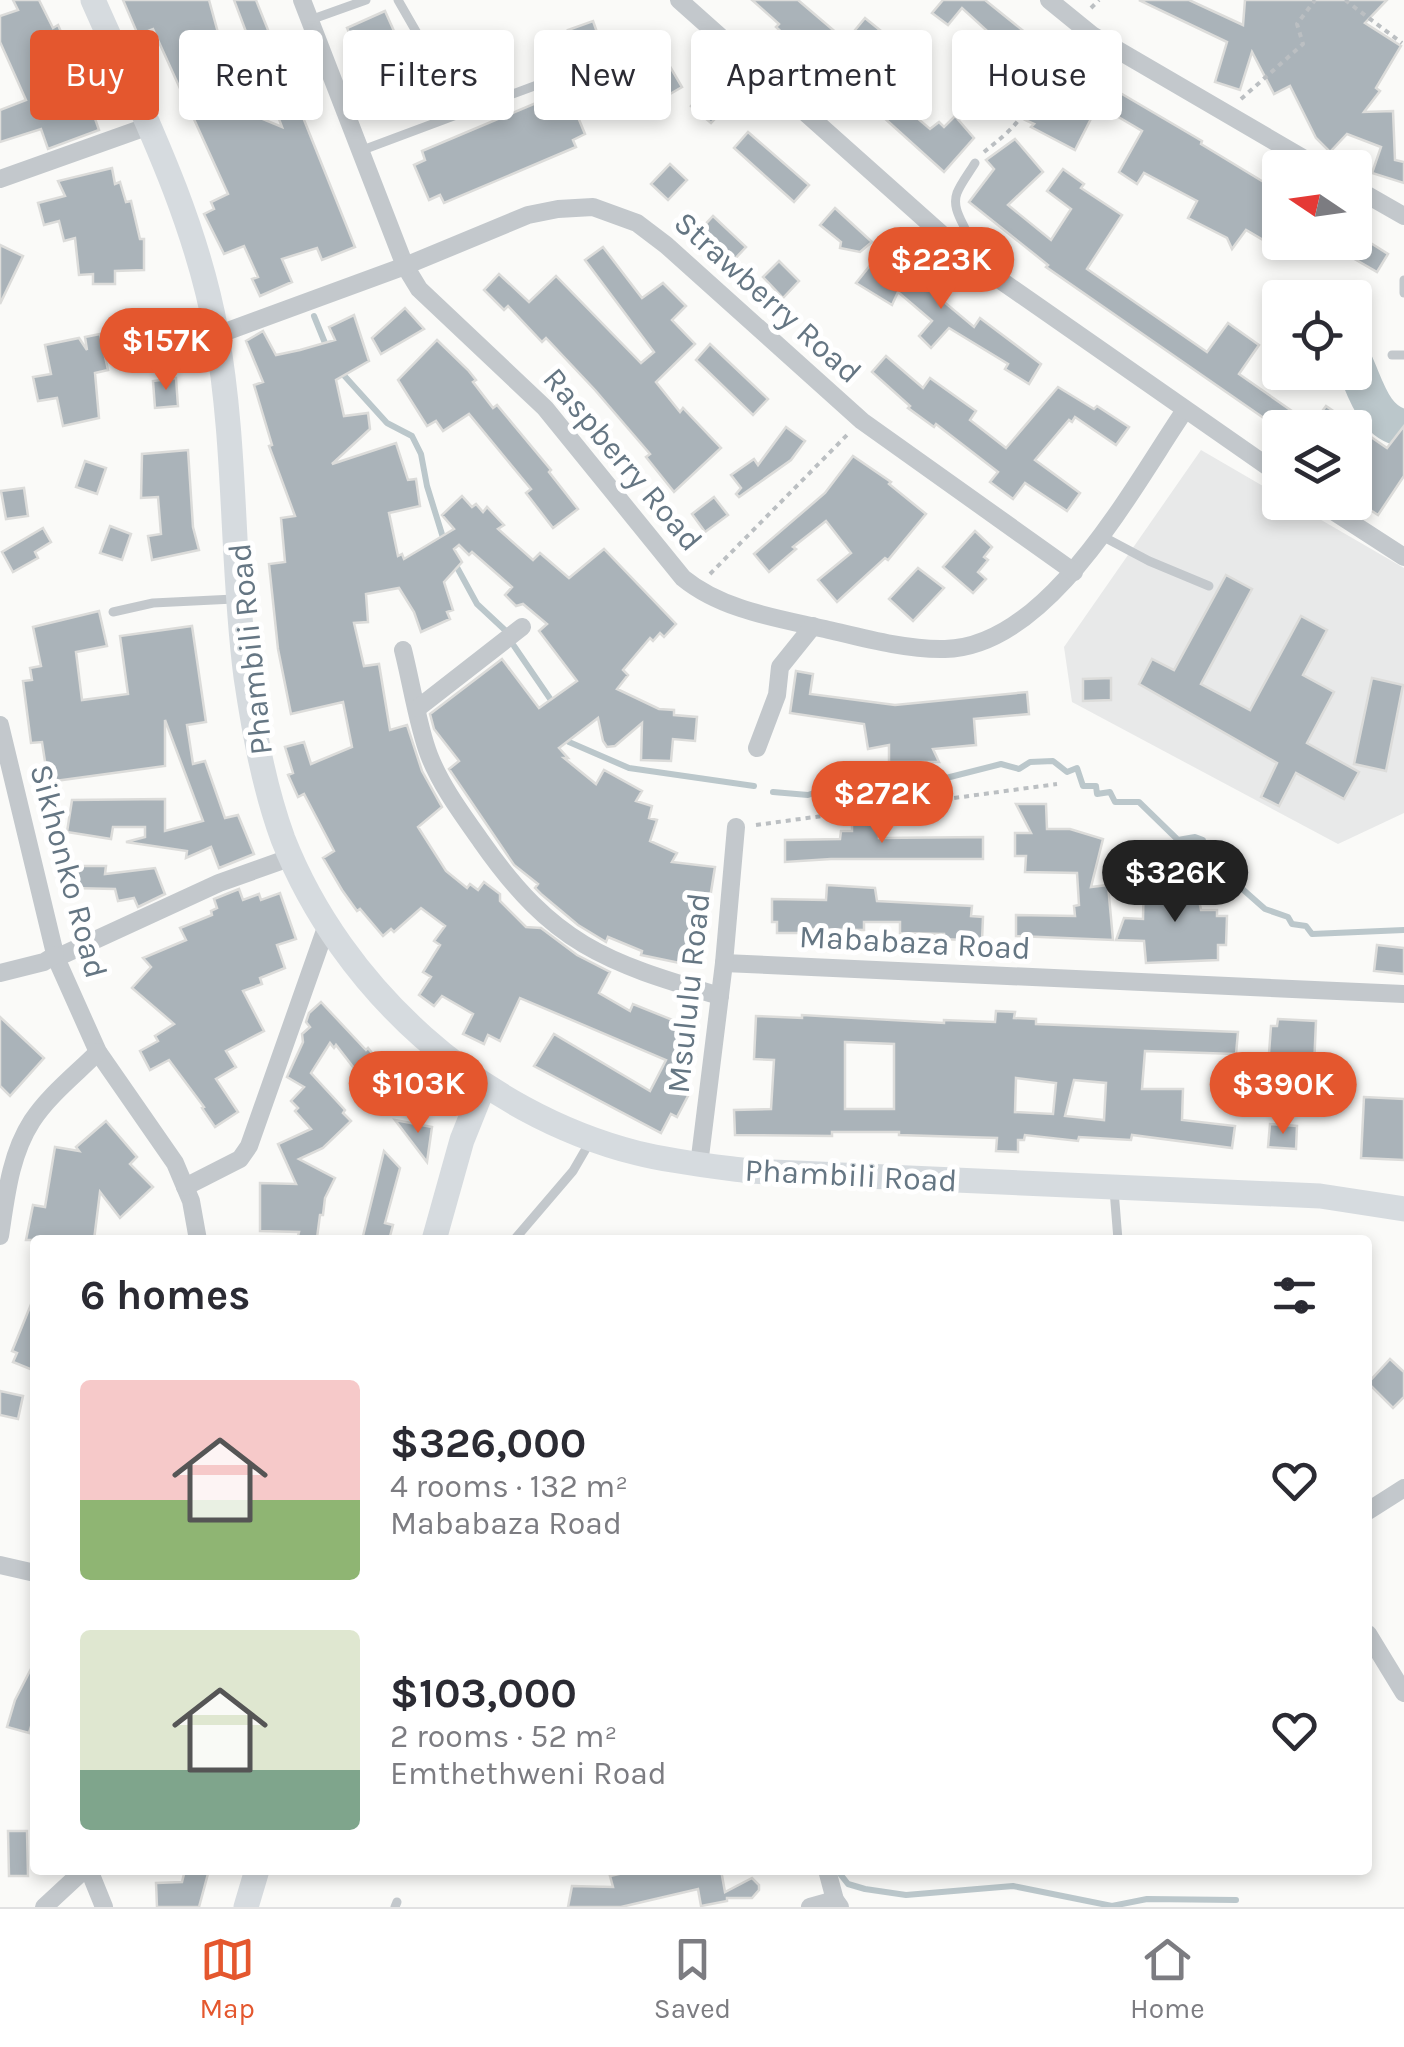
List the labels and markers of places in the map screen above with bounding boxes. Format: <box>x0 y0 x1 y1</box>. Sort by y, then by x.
pin: $223K <box>871 227 1011 312</box>
pin: $157K <box>96 308 236 393</box>
pin: $272K <box>812 761 952 846</box>
pin: $326K <box>1105 840 1245 925</box>
pin: $103K <box>348 1051 488 1136</box>
pin: $390K <box>1213 1052 1353 1137</box>

